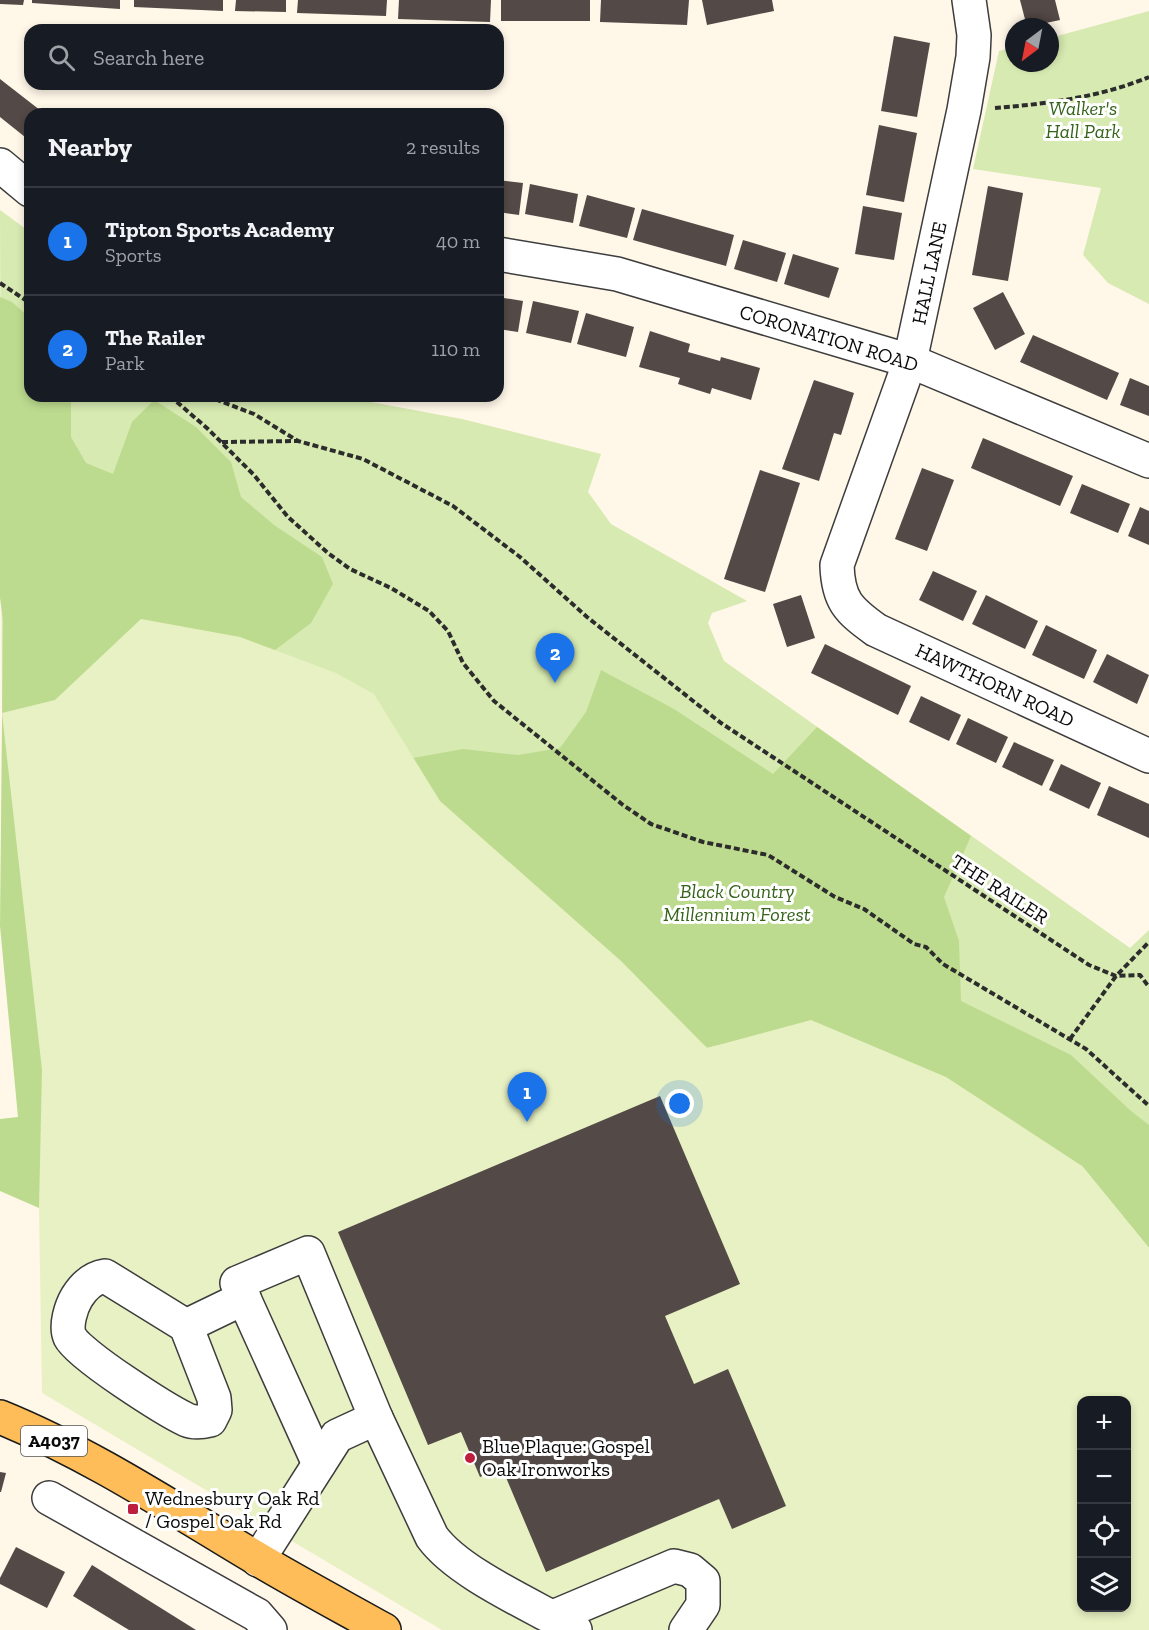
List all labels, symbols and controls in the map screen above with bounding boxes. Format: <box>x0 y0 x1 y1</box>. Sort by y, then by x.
north arrow <box>1005 18 1059 72</box>
search box <box>24 24 504 90</box>
icon: search <box>45 41 78 74</box>
text: Search here <box>93 44 204 71</box>
park label: Walker's Hall Park <box>1045 96 1121 143</box>
text: Nearby <box>48 131 132 163</box>
text: 2 results <box>406 135 480 159</box>
text: Tipton Sports Academy <box>105 216 334 243</box>
street label: HALL LANE <box>906 219 952 327</box>
text: 1 <box>63 229 72 253</box>
text: 40 m <box>436 229 480 253</box>
text: Sports <box>105 243 162 267</box>
street label: CORONATION ROAD <box>737 299 921 377</box>
text: The Railer <box>105 324 205 351</box>
text: 2 <box>62 337 73 361</box>
text: 110 m <box>431 337 480 361</box>
text: Park <box>105 351 145 375</box>
pin: 2 <box>536 634 574 683</box>
street label: HAWTHORN ROAD <box>912 638 1078 732</box>
street label: THE RAILER <box>947 849 1053 930</box>
park label: Black Country Millennium Forest <box>663 879 811 926</box>
pin: 1 <box>508 1072 546 1122</box>
your location <box>665 1089 694 1118</box>
map controls <box>1077 1396 1131 1612</box>
button: + <box>1077 1396 1131 1450</box>
road number: A4037 <box>21 1426 87 1456</box>
place label: Blue Plaque: Gospel Oak Ironworks <box>482 1434 650 1481</box>
button: − <box>1077 1450 1131 1504</box>
marker: Blue Plaque: Gospel Oak Ironworks <box>463 1451 477 1465</box>
place label: Wednesbury Oak Rd / Gospel Oak Rd <box>145 1486 320 1533</box>
marker: Wednesbury Oak Rd / Gospel Oak Rd <box>126 1502 140 1516</box>
button: locate <box>1077 1504 1131 1558</box>
button: layers <box>1077 1558 1131 1612</box>

